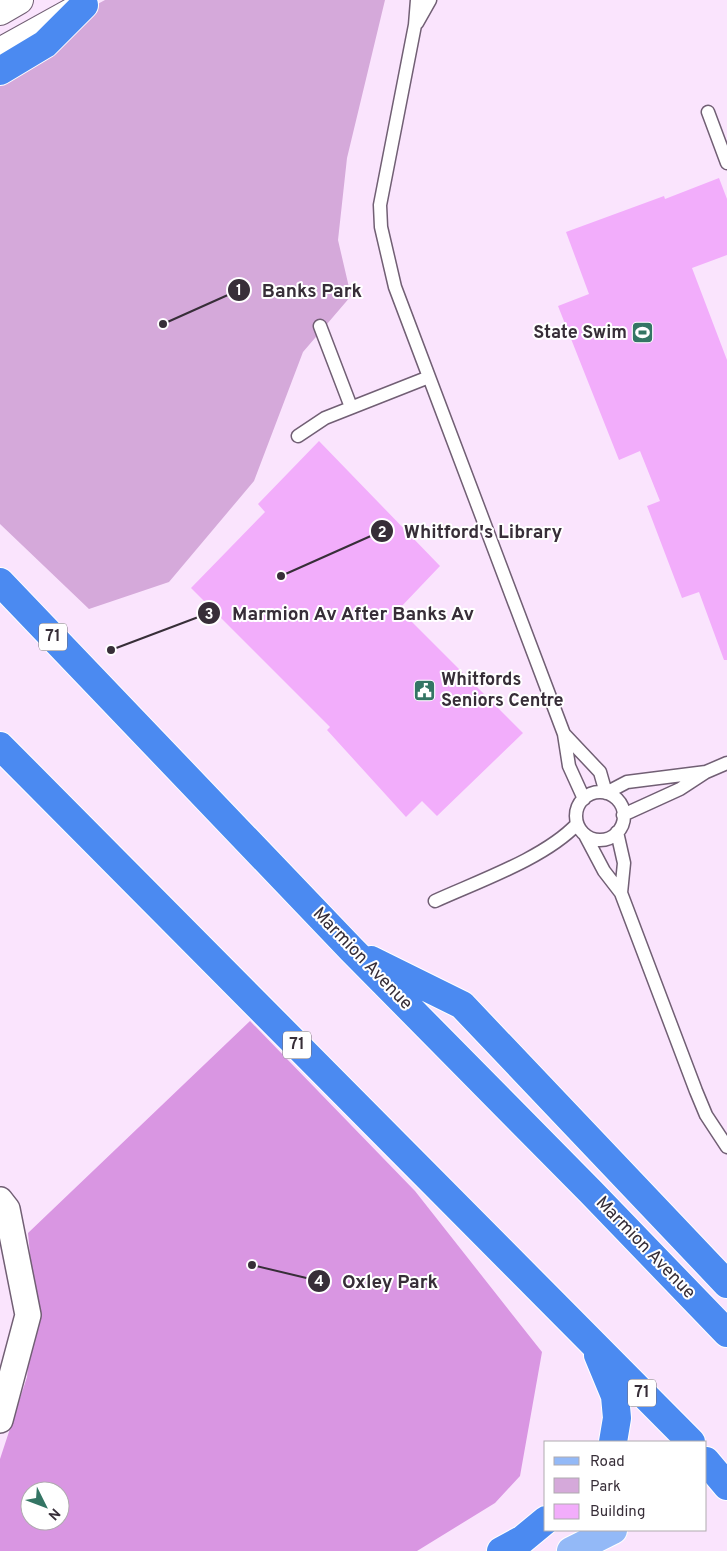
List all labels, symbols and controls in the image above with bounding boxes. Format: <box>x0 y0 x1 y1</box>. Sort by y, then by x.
callout: Banks Park <box>227 273 372 307</box>
text: Banks Park <box>262 280 363 304</box>
text: 1 <box>236 282 242 301</box>
sports icon: State Swim <box>631 321 655 345</box>
place label: State Swim <box>533 322 627 345</box>
callout: Whitford's Library <box>369 514 573 548</box>
text: Whitford's Library <box>404 521 562 545</box>
text: 2 <box>377 524 387 543</box>
callout: Marmion Av After Banks Av <box>196 596 486 630</box>
text: Marmion Av After Banks Av <box>232 603 474 627</box>
text: 3 <box>205 606 214 625</box>
road number: 71 <box>39 624 67 650</box>
place label: Whitfords Seniors Centre <box>441 669 564 713</box>
public building icon: Whitfords Seniors Centre <box>413 678 437 702</box>
street label: Marmion Avenue <box>307 903 417 1015</box>
road number: 71 <box>283 1032 311 1058</box>
street label: Marmion Avenue <box>590 1192 700 1304</box>
callout: Oxley Park <box>306 1264 448 1298</box>
text: Oxley Park <box>342 1271 438 1295</box>
text: 4 <box>314 1273 324 1292</box>
road number: 71 <box>628 1380 656 1406</box>
legend <box>544 1441 707 1531</box>
text: Road <box>590 1453 625 1472</box>
text: Park <box>590 1478 621 1497</box>
north arrow <box>20 1481 70 1531</box>
text: Building <box>590 1503 645 1522</box>
text: N <box>44 1504 63 1523</box>

